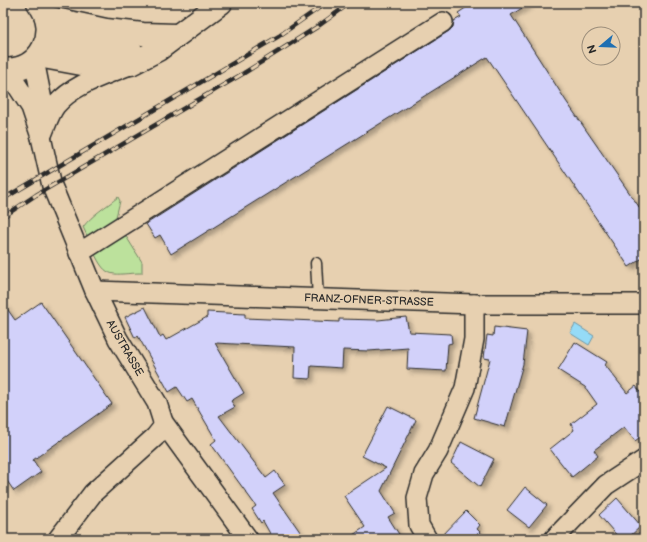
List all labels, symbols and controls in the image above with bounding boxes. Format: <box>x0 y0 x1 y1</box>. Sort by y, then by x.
north arrow <box>581 26 621 66</box>
text: N <box>585 43 600 55</box>
street label: FRANZ-OFNER-STRASSE <box>304 291 434 309</box>
street label: AUSTRASSE <box>104 318 146 378</box>

